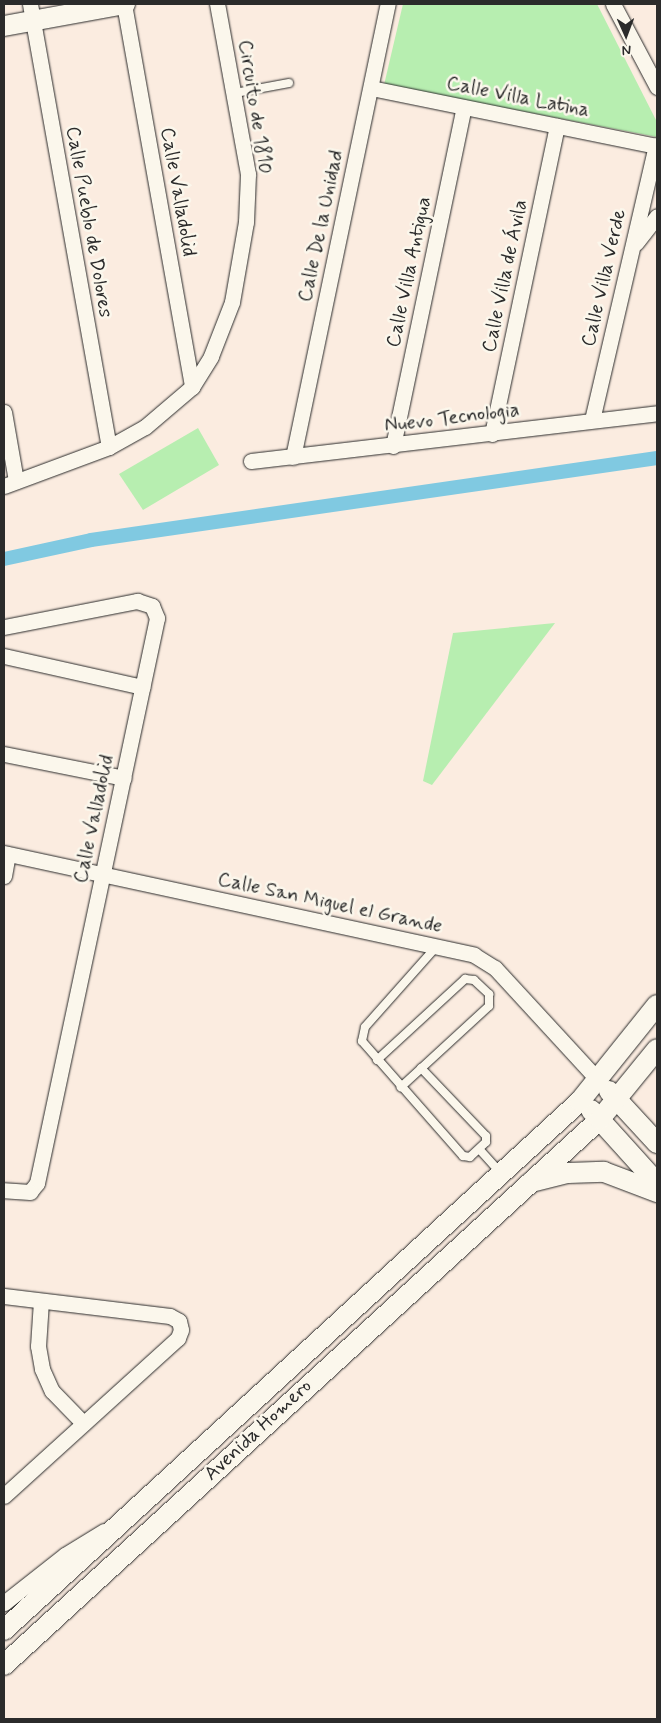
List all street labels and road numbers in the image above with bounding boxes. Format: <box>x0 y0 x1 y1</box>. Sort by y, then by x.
street label: Circuito de 1810 <box>233 38 277 176</box>
street label: Calle Villa Latina <box>445 71 591 123</box>
street label: Calle Pueblo de Dolores <box>60 125 118 319</box>
street label: Calle Valladolid <box>155 127 201 257</box>
street label: Calle De la Unidad <box>293 147 349 305</box>
street label: Calle Villa Antigua <box>381 194 437 350</box>
street label: Calle Villa de Ávila <box>477 197 533 355</box>
street label: Calle Villa Verde <box>577 208 631 348</box>
street label: Nuevo Tecnologia <box>381 398 523 438</box>
street label: Calle Valladolid <box>69 754 119 884</box>
street label: Calle San Miguel el Grande <box>215 867 445 939</box>
street label: Avenida Homero <box>199 1374 317 1486</box>

